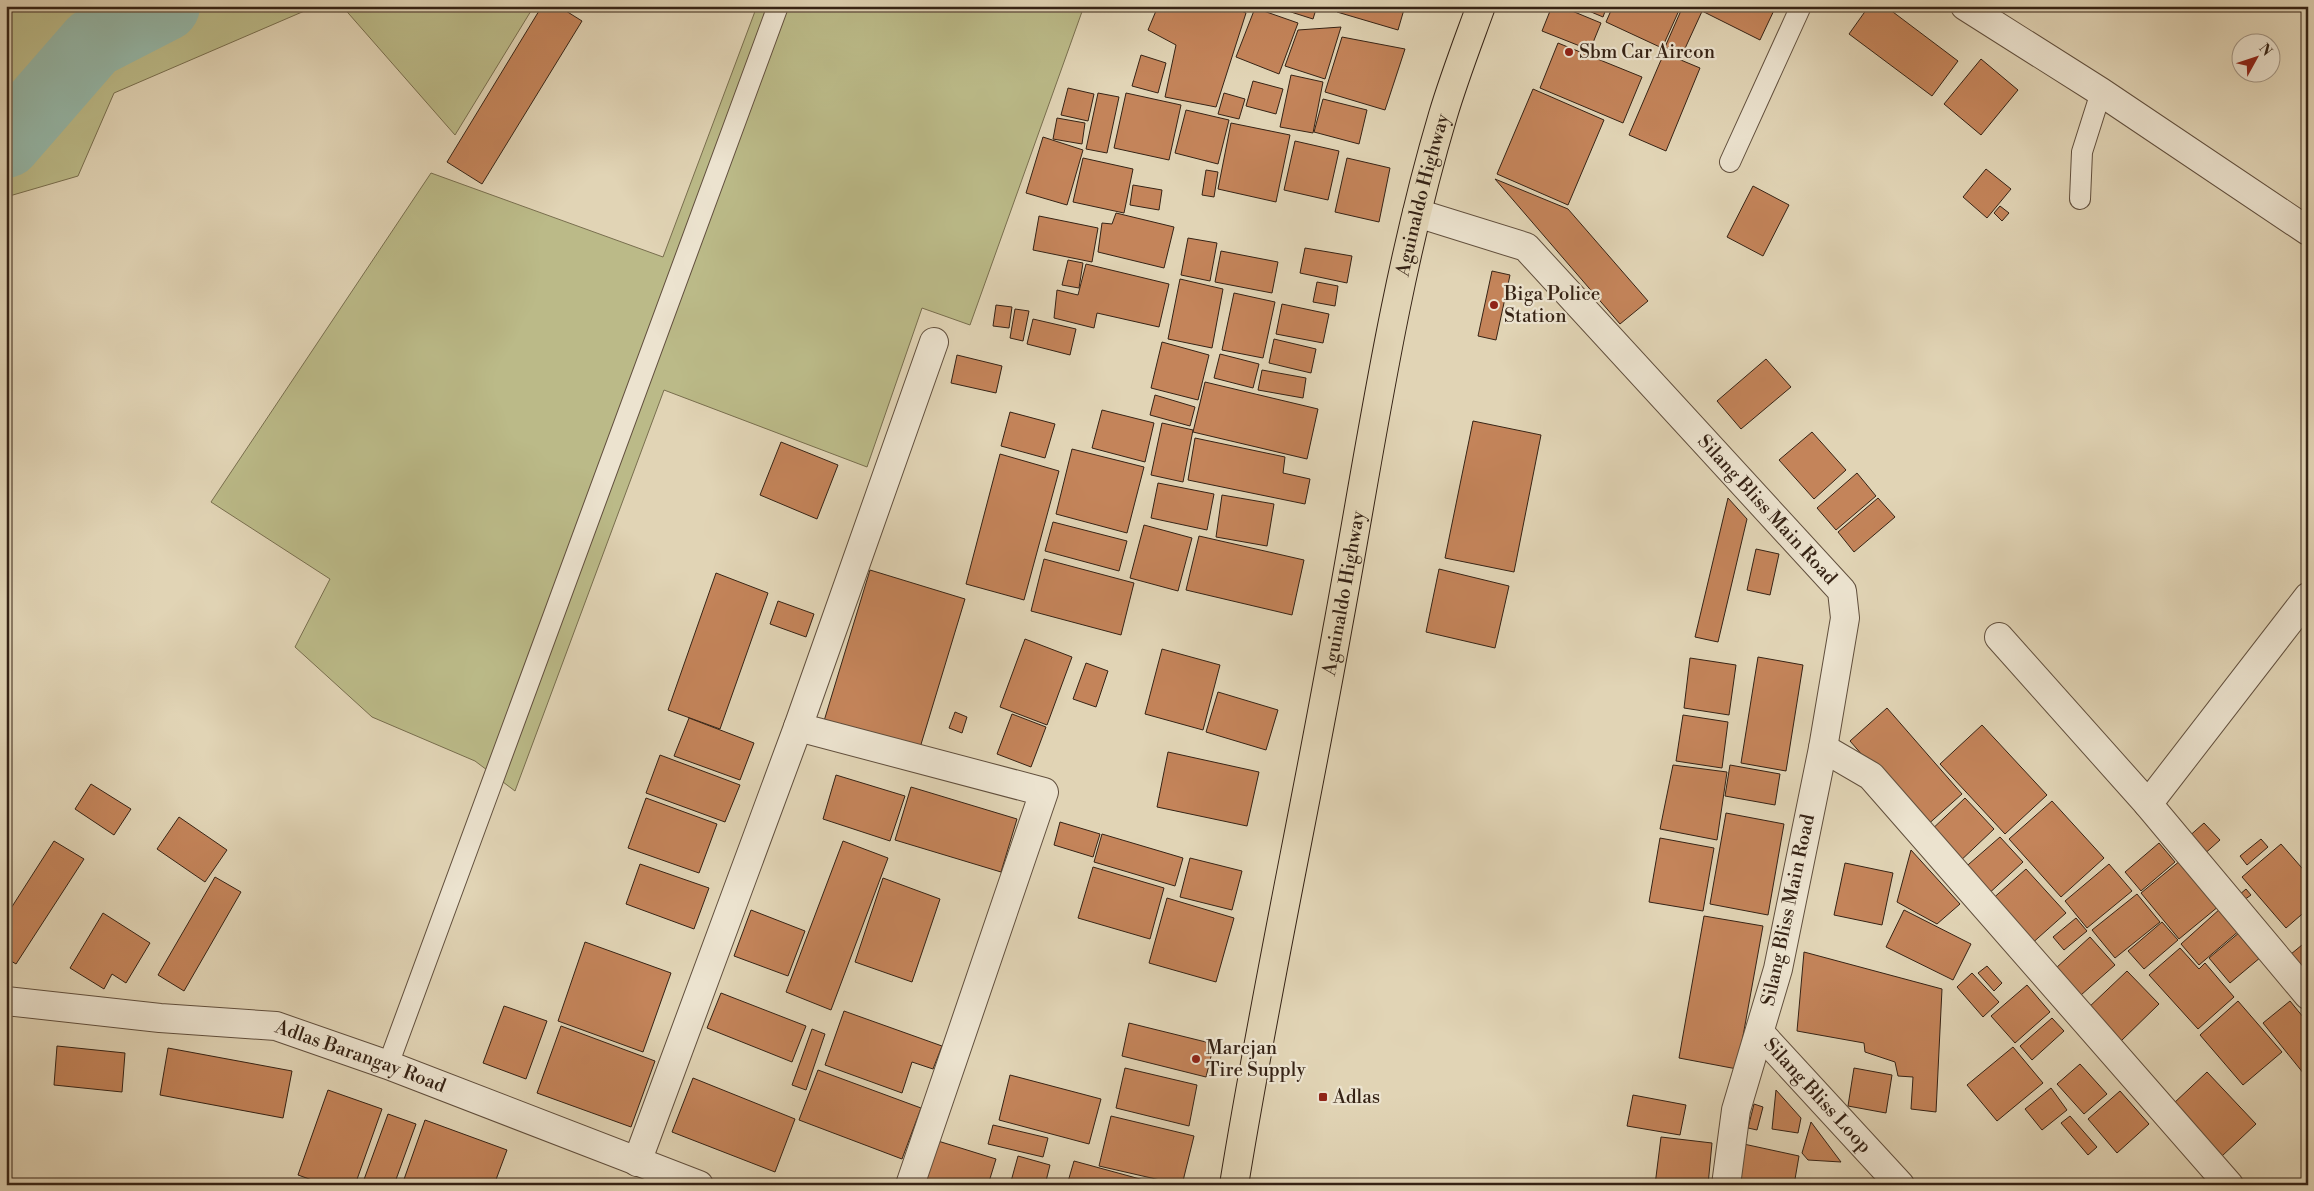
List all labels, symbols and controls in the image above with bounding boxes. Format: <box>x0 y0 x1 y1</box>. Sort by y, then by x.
north arrow <box>2232 32 2282 82</box>
place label: Sbm Car Aircon <box>1579 40 1715 64</box>
text: N <box>2255 40 2276 60</box>
marker: Sbm Car Aircon <box>1563 46 1575 58</box>
street label: Aguinaldo Highway <box>1390 110 1455 280</box>
place label: Biga Police Station <box>1503 282 1600 328</box>
marker: Biga Police Station <box>1488 299 1500 311</box>
street label: Silang Bliss Main Road <box>1692 430 1842 590</box>
street label: Aguinaldo Highway <box>1317 508 1370 678</box>
street label: Silang Bliss Main Road <box>1756 812 1820 1008</box>
street label: Adlas Barangay Road <box>271 1014 449 1098</box>
street label: Silang Bliss Loop <box>1759 1033 1877 1158</box>
place label: Marcjan Tire Supply <box>1206 1036 1306 1082</box>
marker: Marcjan Tire Supply <box>1190 1053 1202 1065</box>
place label: Adlas <box>1332 1085 1380 1109</box>
marker: Adlas <box>1317 1091 1329 1103</box>

